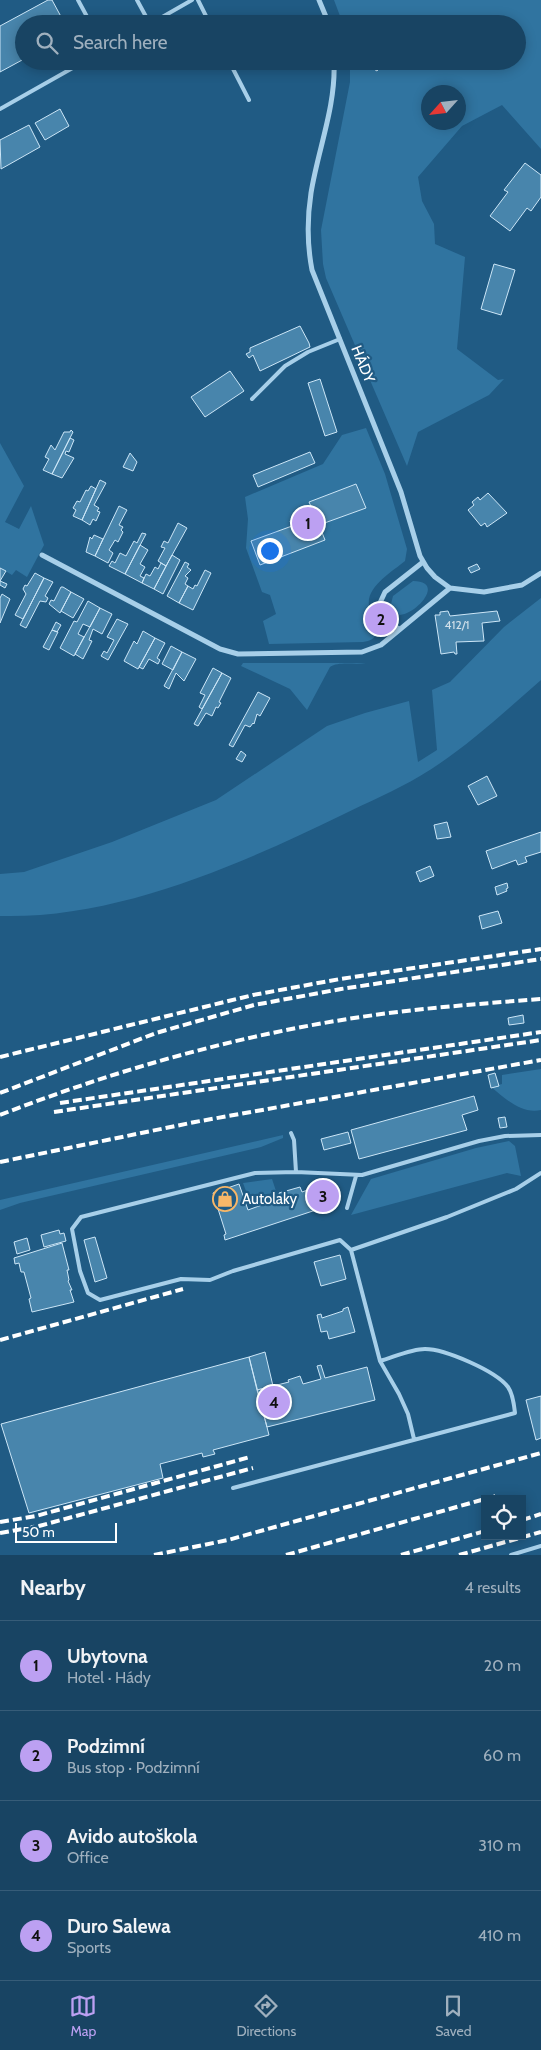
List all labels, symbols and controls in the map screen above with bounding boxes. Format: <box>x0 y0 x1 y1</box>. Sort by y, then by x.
search box <box>15 15 526 70</box>
icon: search <box>33 29 61 57</box>
text: Search here <box>73 31 167 54</box>
north arrow <box>421 85 466 130</box>
street label: HÁDY <box>347 342 380 386</box>
pin: 1 <box>292 504 324 542</box>
your location <box>257 538 283 564</box>
pin: 2 <box>365 600 397 638</box>
house number: 412/1 <box>445 617 469 632</box>
pin: 3 <box>307 1177 339 1215</box>
shop icon: Autolaky <box>212 1186 238 1212</box>
place label: Autolaky <box>242 1190 298 1208</box>
pin: 4 <box>258 1383 290 1421</box>
map controls <box>481 1495 526 1540</box>
button: locate <box>481 1495 526 1540</box>
scale bar <box>15 1520 118 1543</box>
text: 50 m <box>22 1523 55 1541</box>
text: Nearby <box>20 1575 86 1600</box>
text: 4 results <box>464 1578 521 1597</box>
text: Ubytovna <box>67 1645 148 1668</box>
text: 1 <box>33 1656 39 1675</box>
text: 20 m <box>484 1656 521 1675</box>
text: Hotel · Hády <box>67 1668 151 1687</box>
text: Podzimní <box>67 1735 145 1758</box>
text: 2 <box>32 1746 40 1765</box>
text: 60 m <box>483 1746 521 1765</box>
text: Bus stop · Podzimní <box>67 1758 200 1777</box>
text: Avido autoškola <box>67 1825 198 1848</box>
text: 3 <box>32 1836 40 1855</box>
text: 310 m <box>478 1836 521 1855</box>
text: Office <box>67 1848 109 1867</box>
text: Duro Salewa <box>67 1915 171 1938</box>
text: 4 <box>31 1926 41 1945</box>
text: 410 m <box>478 1926 521 1945</box>
text: Sports <box>67 1938 111 1957</box>
tab: Map <box>69 1992 97 2040</box>
tab: Directions <box>236 1992 296 2040</box>
tab: Saved <box>435 1992 472 2040</box>

